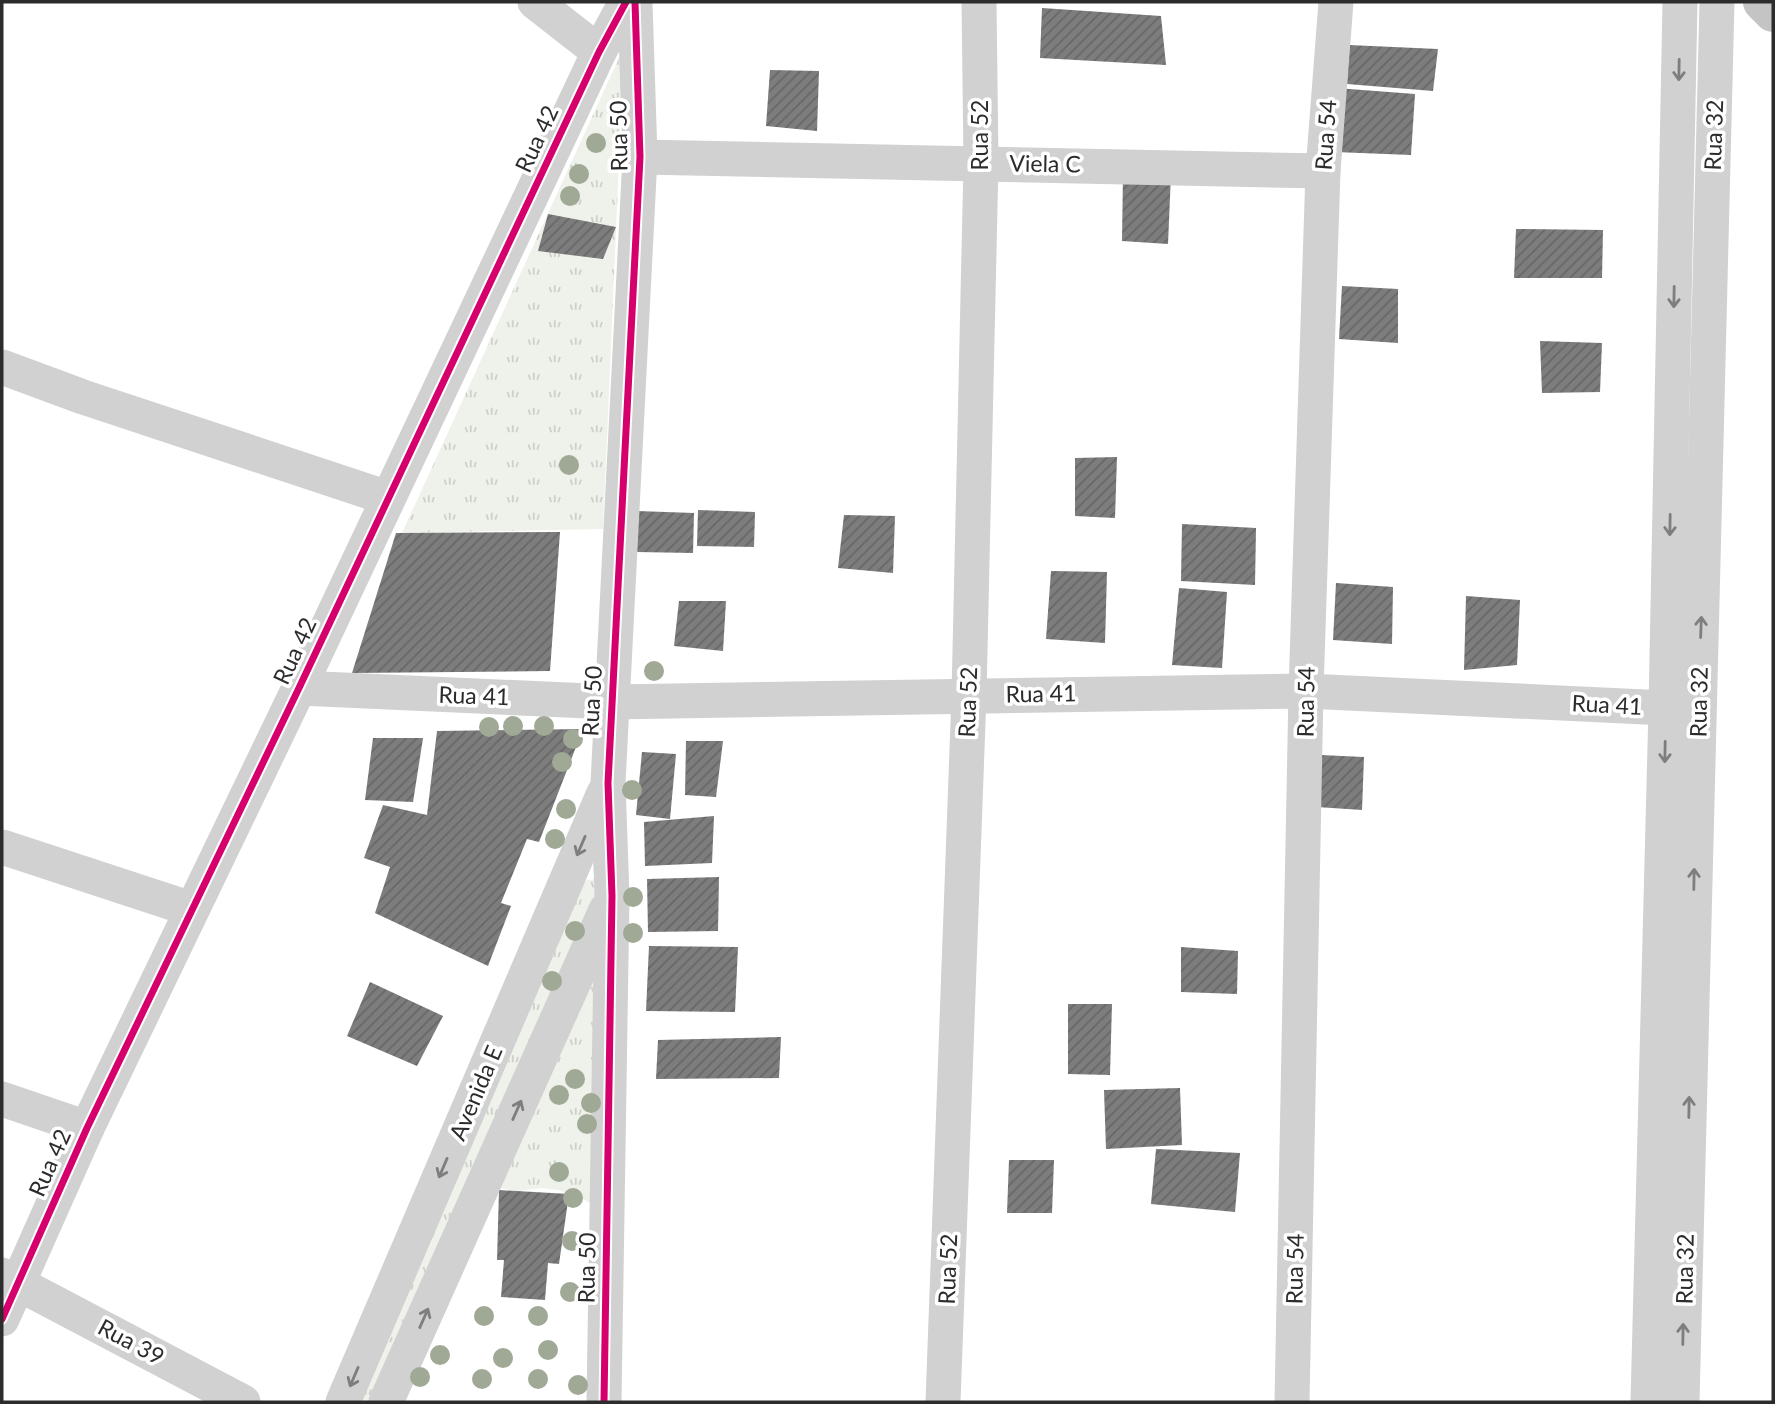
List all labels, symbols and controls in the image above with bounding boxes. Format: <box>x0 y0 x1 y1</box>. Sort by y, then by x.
one-way arrow <box>1672 58 1686 81</box>
street label: Rua 54 <box>1309 99 1341 171</box>
street label: Rua 32 <box>1698 99 1728 171</box>
street label: Rua 50 <box>603 100 633 172</box>
street label: Rua 52 <box>965 100 993 170</box>
street label: Rua 42 <box>508 101 564 177</box>
street label: Viela C <box>1009 148 1081 178</box>
one-way arrow <box>1668 286 1681 309</box>
one-way arrow <box>1663 513 1677 536</box>
street label: Rua 42 <box>266 613 322 689</box>
one-way arrow <box>1694 616 1707 639</box>
street label: Rua 50 <box>575 665 607 737</box>
street label: Rua 52 <box>952 666 982 738</box>
street label: Rua 54 <box>1290 666 1320 738</box>
street label: Rua 32 <box>1683 666 1713 738</box>
street label: Rua 41 <box>1005 678 1077 708</box>
street label: Rua 41 <box>438 680 510 710</box>
street label: Rua 41 <box>1571 688 1643 720</box>
one-way arrow <box>1658 741 1672 764</box>
one-way arrow <box>574 835 587 856</box>
one-way arrow <box>1688 868 1701 891</box>
street label: Avenida E <box>443 1041 508 1144</box>
one-way arrow <box>1682 1095 1696 1118</box>
one-way arrow <box>511 1100 524 1121</box>
street label: Rua 42 <box>22 1125 76 1201</box>
one-way arrow <box>436 1157 449 1178</box>
street label: Rua 50 <box>571 1232 601 1304</box>
street label: Rua 52 <box>932 1233 962 1305</box>
street label: Rua 54 <box>1279 1233 1309 1305</box>
street label: Rua 32 <box>1669 1233 1699 1305</box>
one-way arrow <box>418 1307 431 1329</box>
street label: Rua 39 <box>94 1312 169 1370</box>
one-way arrow <box>1677 1323 1690 1346</box>
one-way arrow <box>347 1366 360 1387</box>

